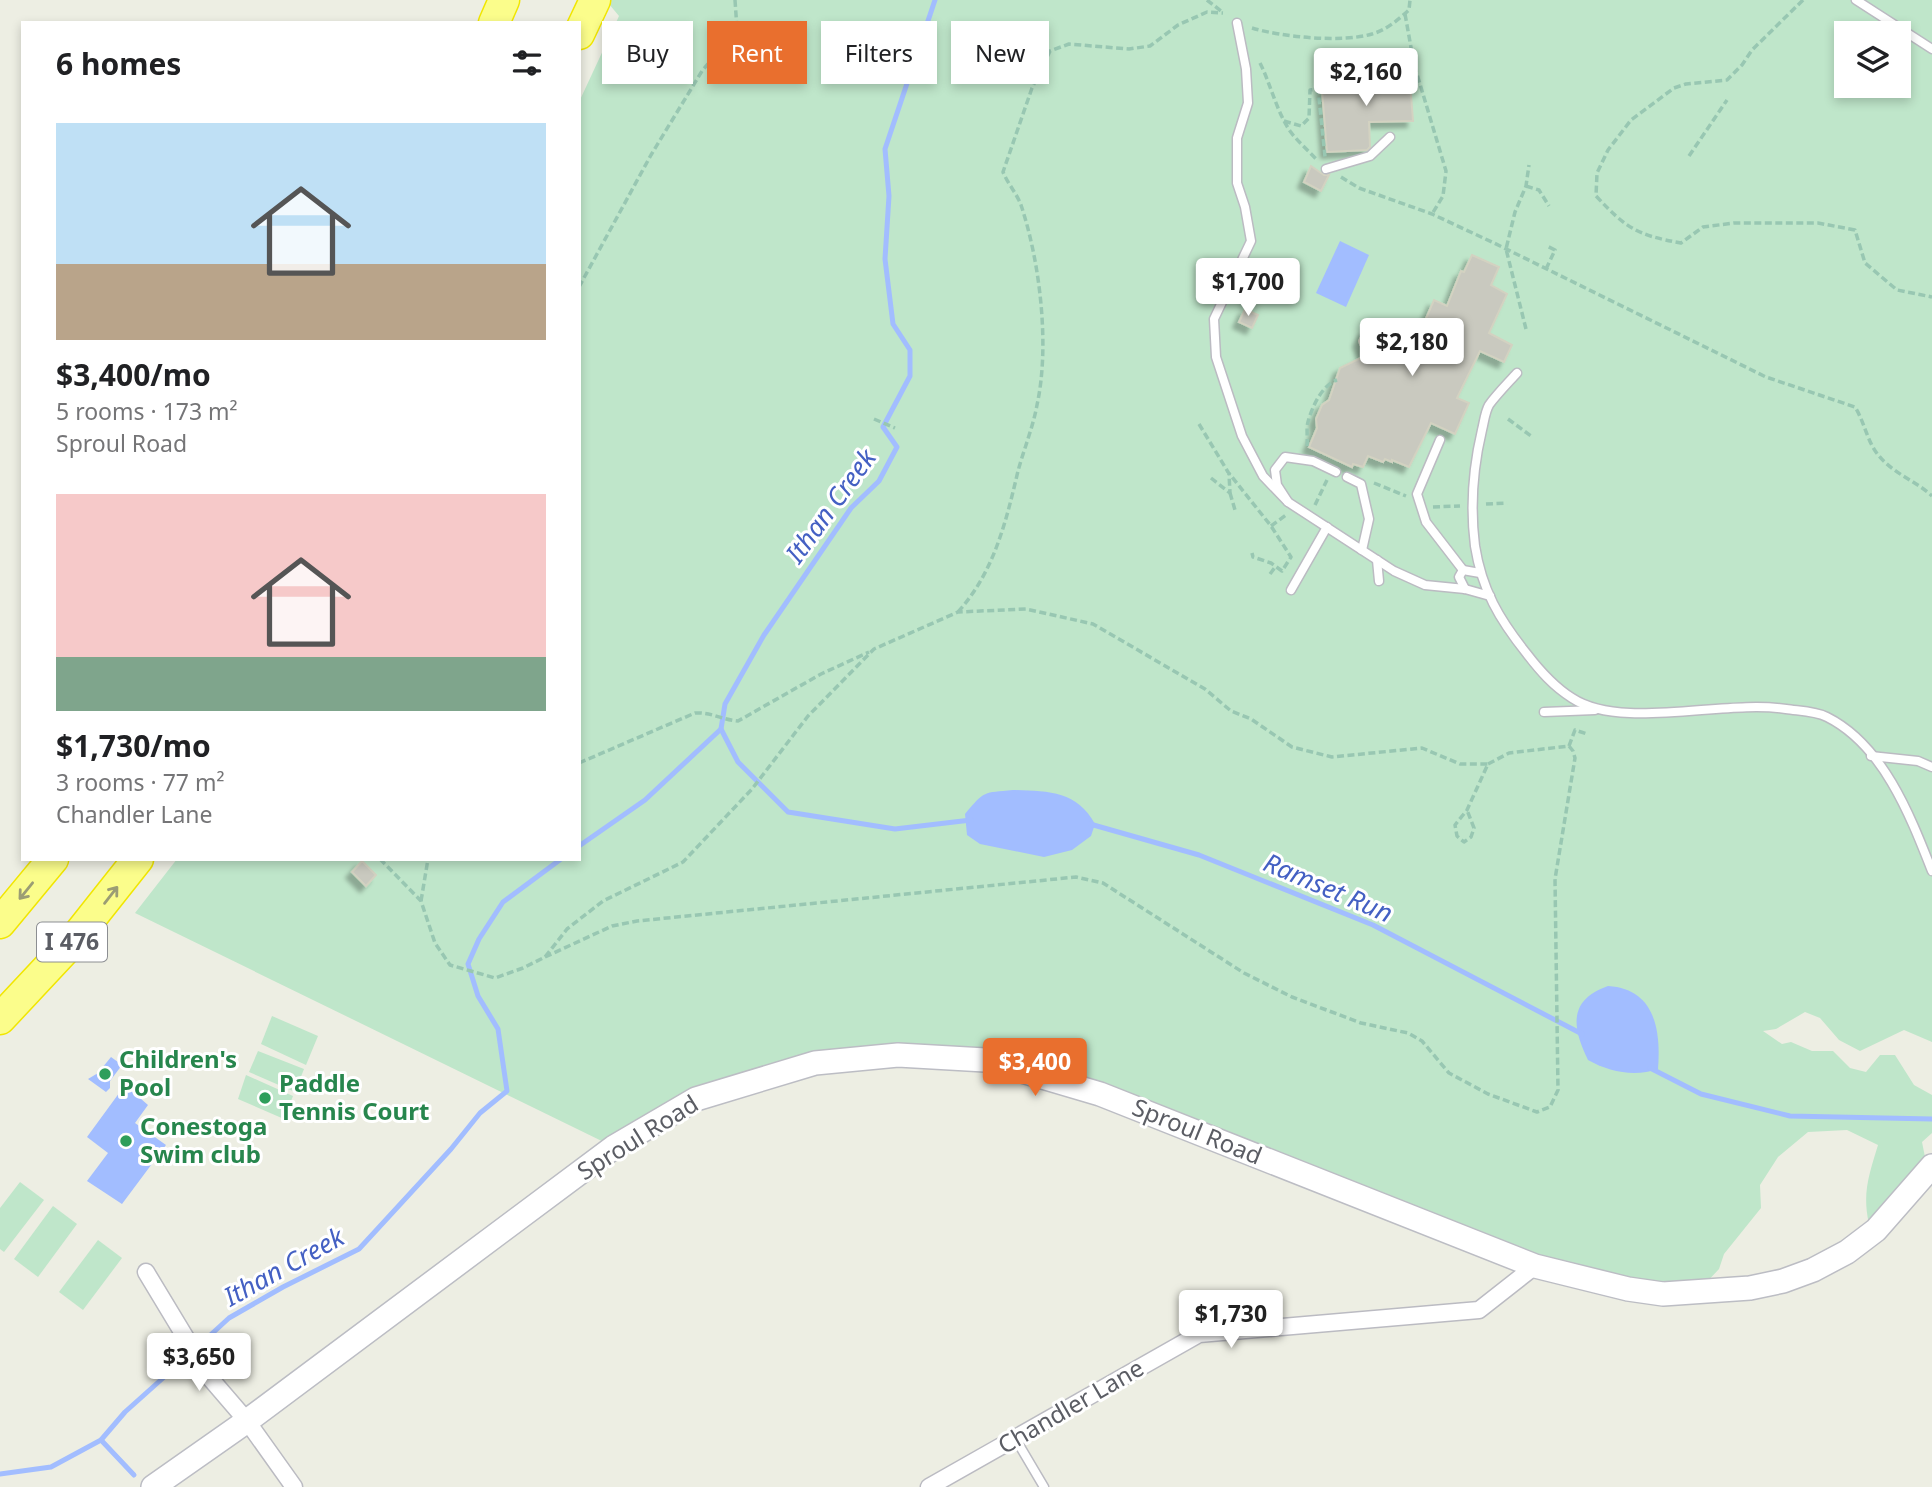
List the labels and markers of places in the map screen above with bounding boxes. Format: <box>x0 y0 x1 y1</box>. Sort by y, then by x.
pin: $2,160 <box>1309 48 1423 108</box>
pin: $1,700 <box>1191 258 1305 318</box>
pin: $2,180 <box>1355 318 1469 378</box>
pin: $3,400 <box>978 1038 1092 1098</box>
place label: Children's Pool <box>119 1042 237 1103</box>
marker: Children's Pool <box>97 1066 113 1082</box>
place label: Paddle Tennis Court <box>279 1066 429 1127</box>
marker: Paddle Tennis Court <box>257 1090 273 1106</box>
place label: Conestoga Swim club <box>140 1109 267 1170</box>
marker: Conestoga Swim club <box>118 1133 134 1149</box>
pin: $1,730 <box>1174 1290 1288 1350</box>
pin: $3,650 <box>142 1334 256 1393</box>

